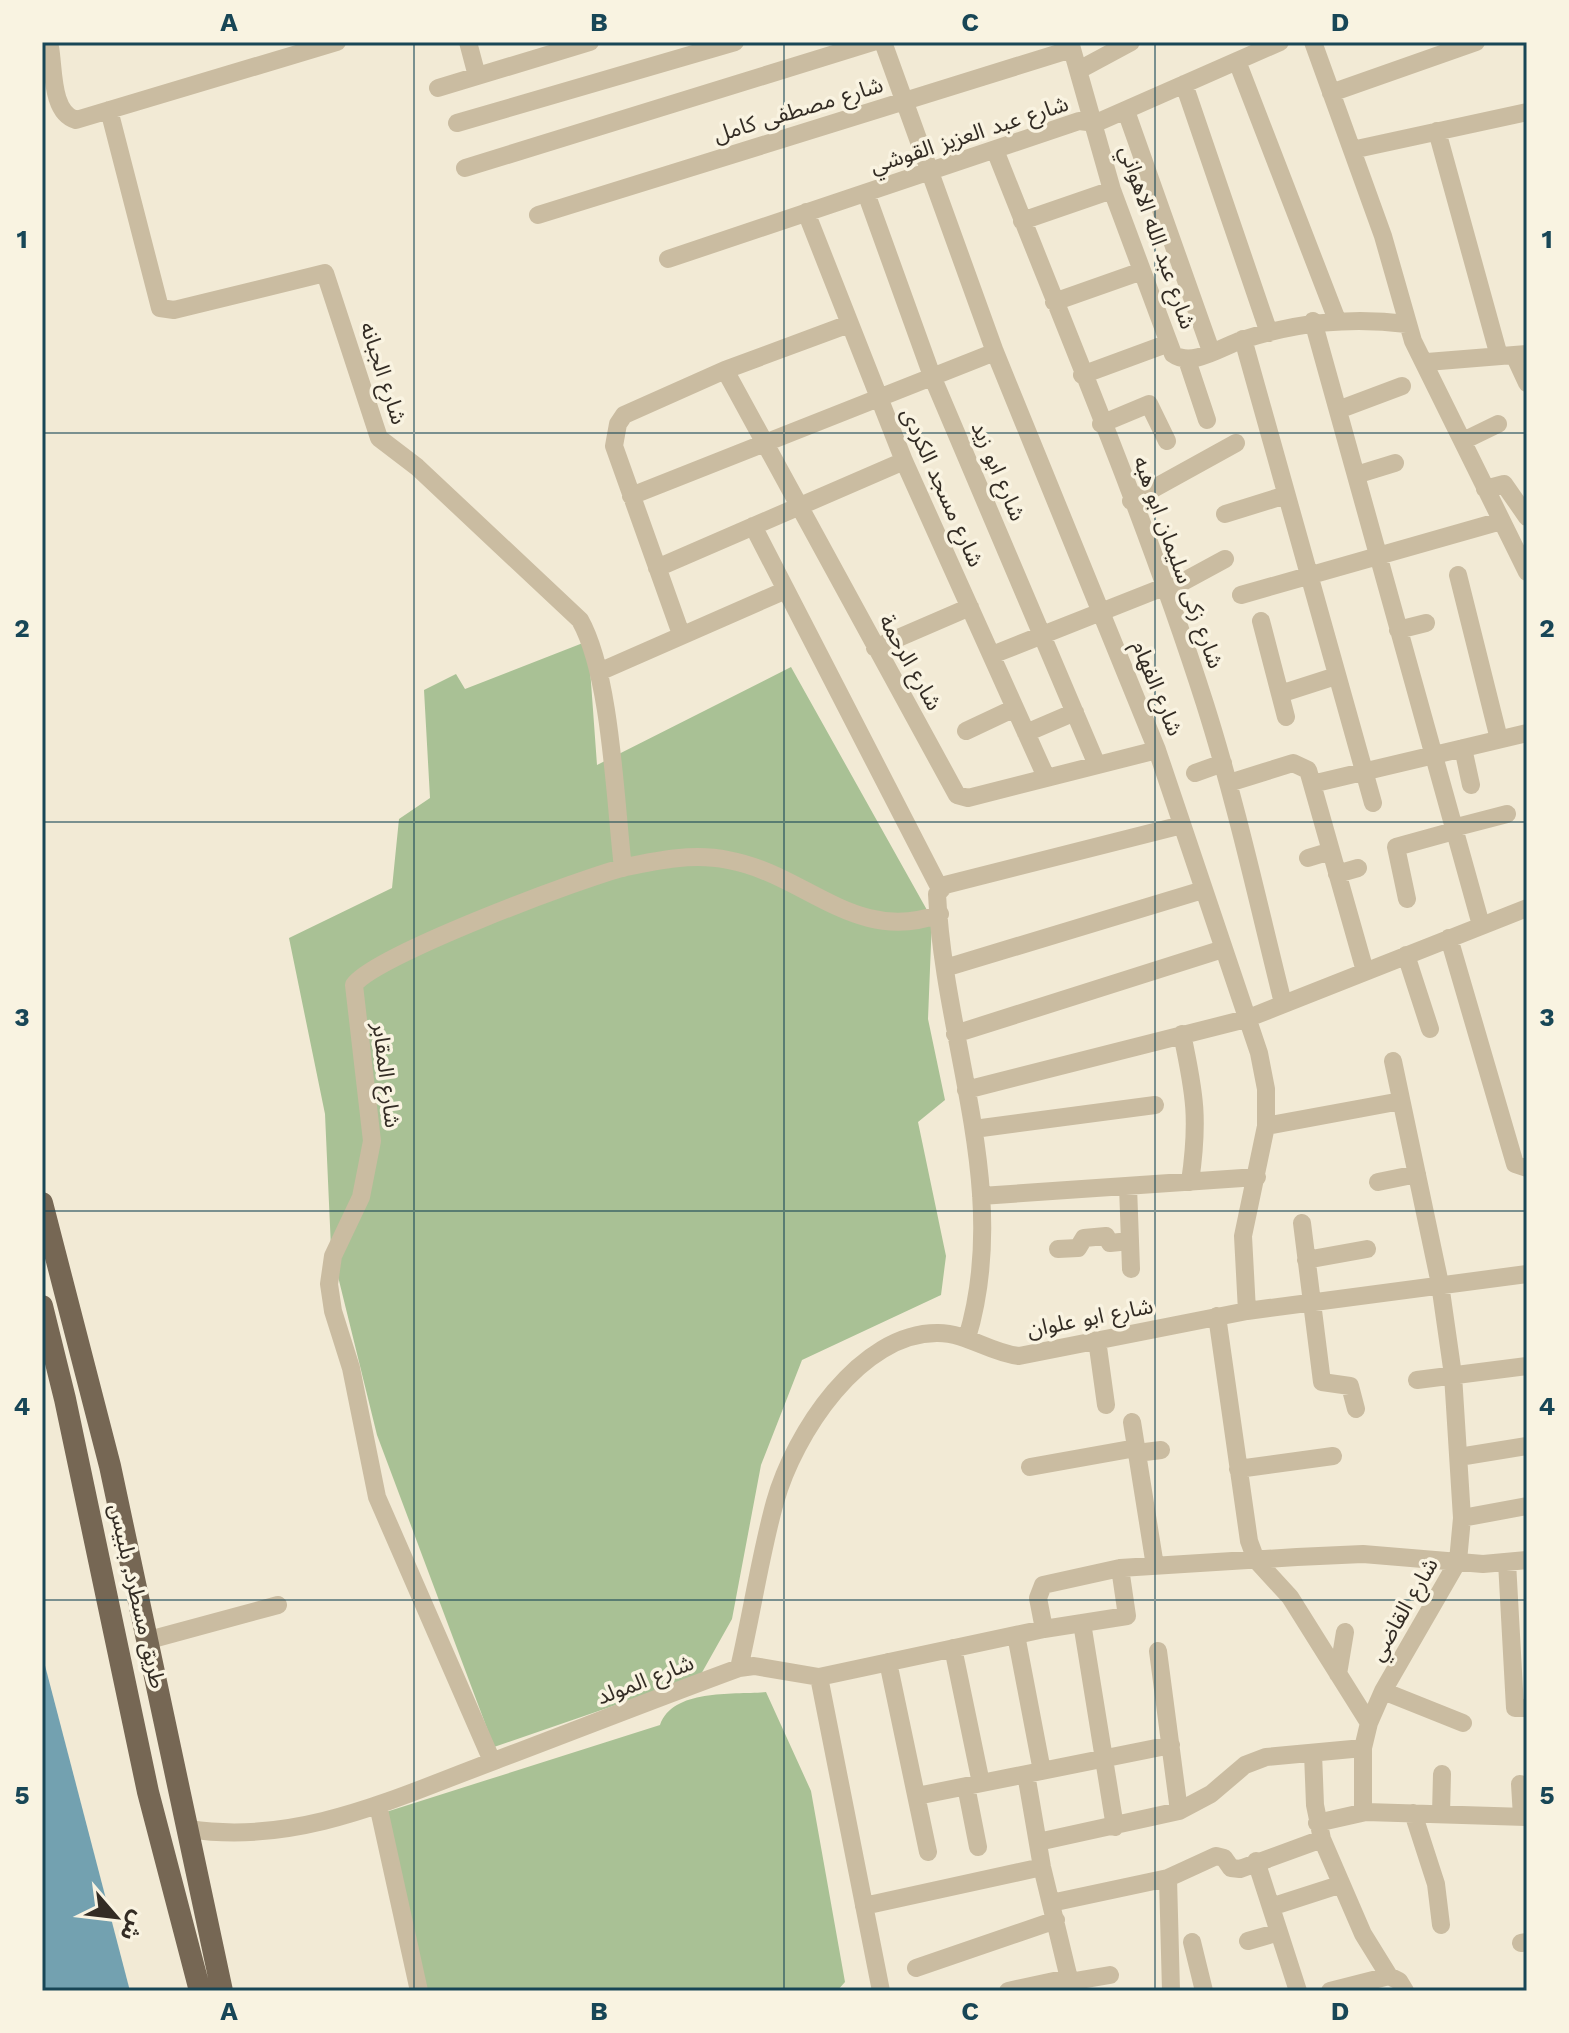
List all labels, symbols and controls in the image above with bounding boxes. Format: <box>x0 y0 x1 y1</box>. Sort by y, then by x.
text: A <box>220 7 238 37</box>
text: B <box>590 7 608 37</box>
text: C <box>961 7 979 37</box>
text: D <box>1331 7 1349 37</box>
street label: شارع مصطفى كامل <box>710 72 887 151</box>
street label: شارع عبد العزيز القوشي <box>867 91 1073 182</box>
street label: شارع عبد الله الاهواني <box>1111 142 1201 334</box>
text: 1 <box>16 224 28 254</box>
text: 1 <box>1541 224 1553 254</box>
street label: شارع الجبانه <box>351 319 412 429</box>
street label: شارع مسجد الكردى <box>893 404 989 572</box>
street label: شارع ابو زيد <box>963 418 1031 526</box>
street label: شارع زكى سليمان ابو هبه <box>1125 453 1229 673</box>
street label: شارع الرحمة <box>871 610 947 716</box>
text: 2 <box>14 613 30 643</box>
text: 2 <box>1539 613 1555 643</box>
street label: شارع الفهام <box>1123 637 1188 741</box>
text: 3 <box>14 1002 30 1032</box>
text: 3 <box>1539 1002 1555 1032</box>
street label: شارع المقابر <box>364 1020 405 1130</box>
street label: شارع ابو علوان <box>1025 1293 1156 1346</box>
text: 4 <box>14 1391 31 1421</box>
text: 4 <box>1539 1391 1556 1421</box>
street label: طريق مسطرد, بلبيس <box>103 1501 171 1691</box>
street label: شارع القاضي <box>1364 1553 1446 1667</box>
street label: شارع المولد <box>593 1650 699 1713</box>
text: 5 <box>14 1780 30 1810</box>
text: 5 <box>1539 1780 1555 1810</box>
north arrow <box>76 1877 156 1957</box>
text: ش <box>115 1907 151 1945</box>
text: A <box>220 1996 238 2026</box>
text: B <box>590 1996 608 2026</box>
text: C <box>961 1996 979 2026</box>
text: D <box>1331 1996 1349 2026</box>

